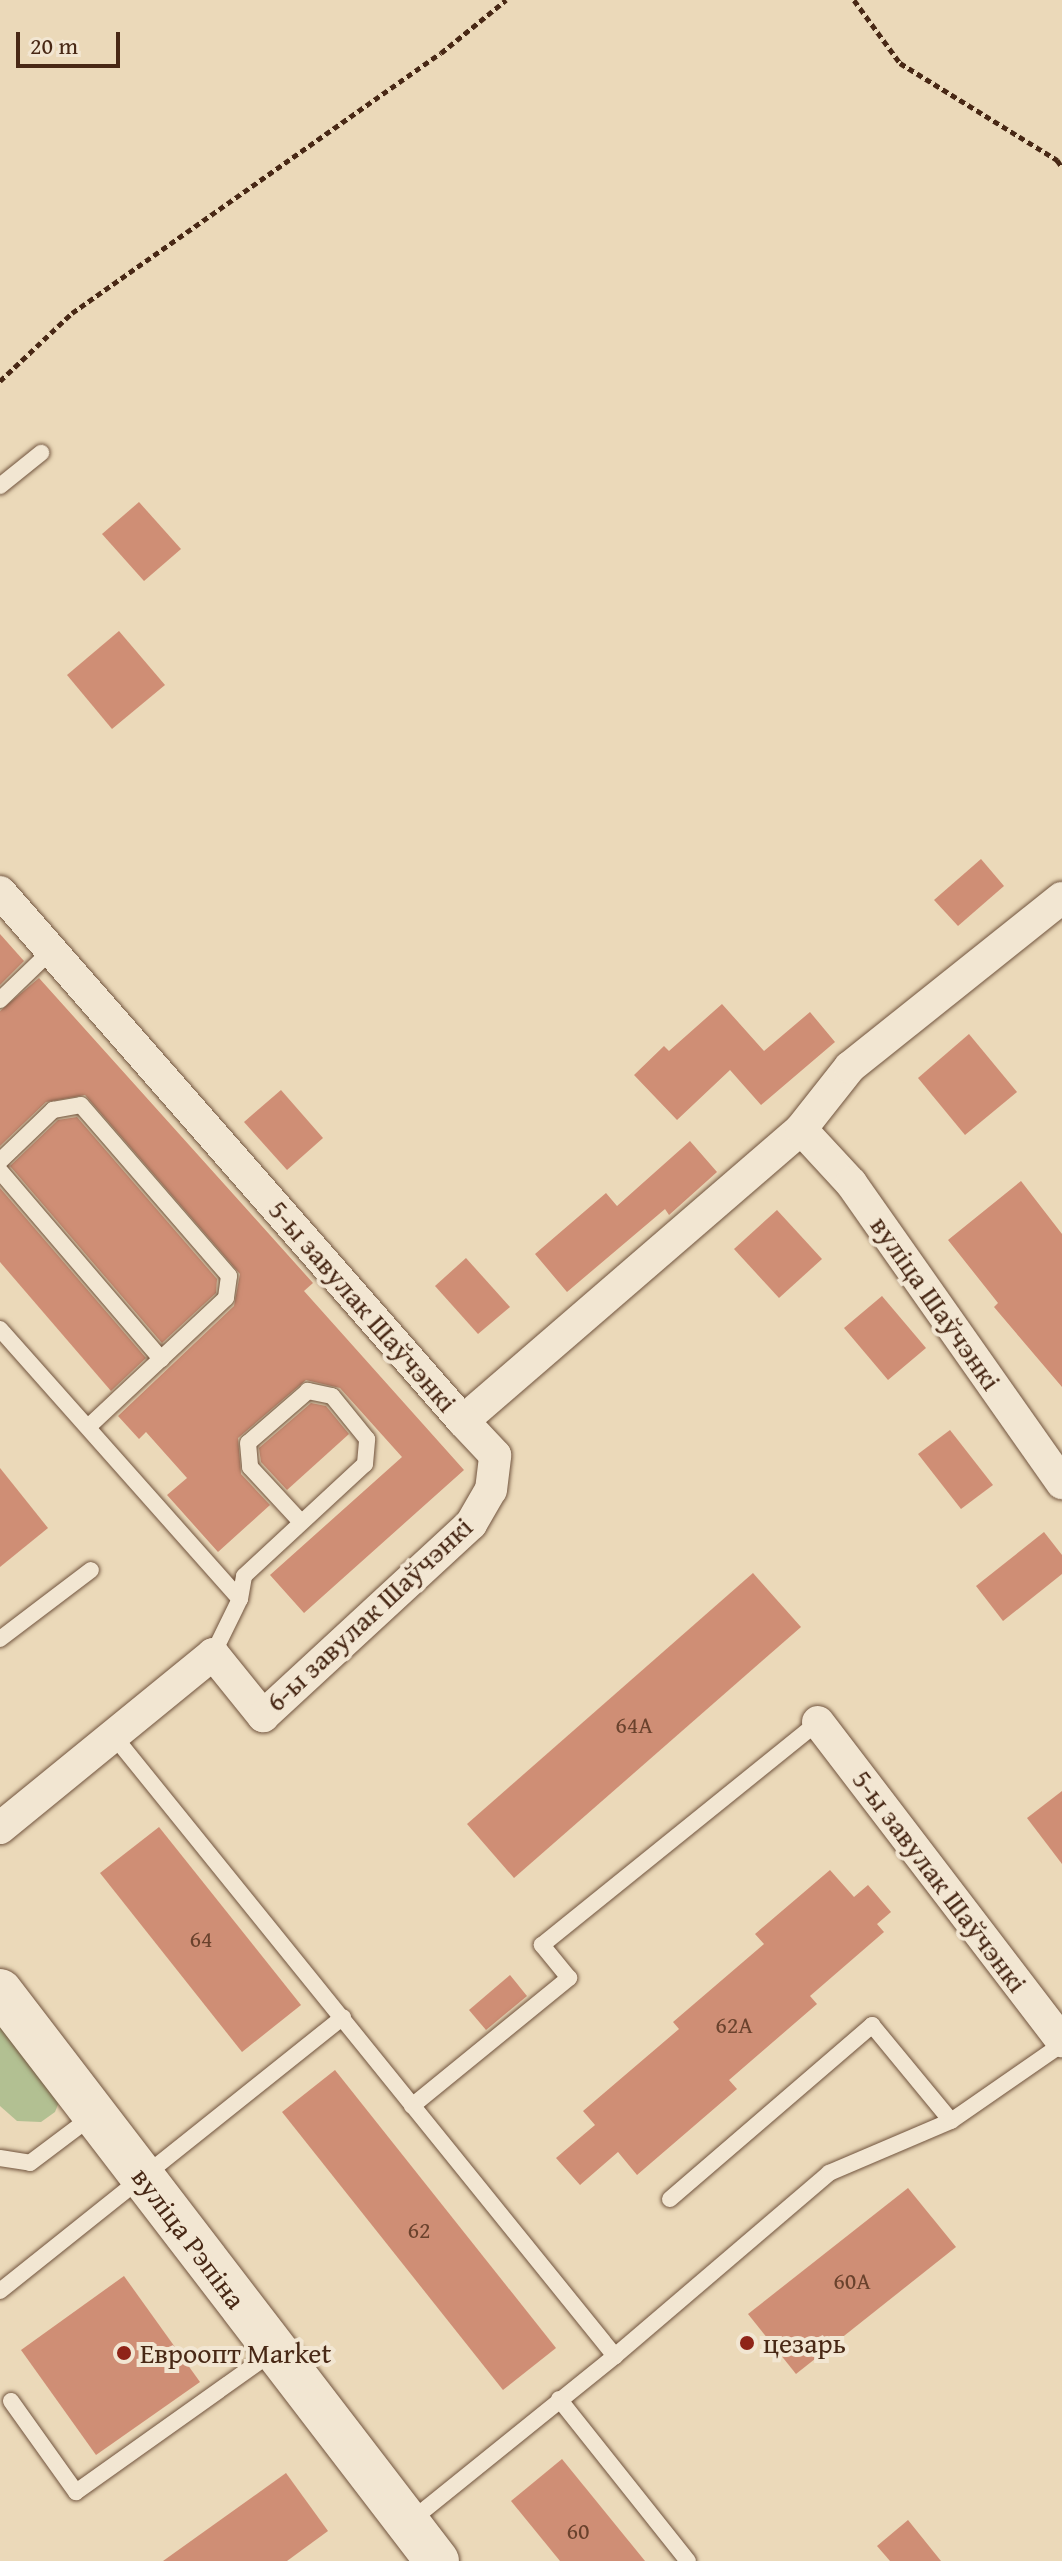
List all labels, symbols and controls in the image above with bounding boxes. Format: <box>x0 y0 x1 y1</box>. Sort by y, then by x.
scale bar <box>20 16 124 66</box>
text: 20 m <box>30 28 78 63</box>
street label: 5-ы завулак Шаўчэнкі <box>262 1193 464 1419</box>
street label: вуліца Шаўчэнкі <box>864 1210 1008 1396</box>
street label: 6-ы завулак Шаўчэнкі <box>259 1510 479 1718</box>
house number: 64А <box>615 1711 653 1739</box>
street label: 5-ы завулак Шаўчэнкі <box>845 1763 1035 1999</box>
house number: 64 <box>189 1925 213 1953</box>
house number: 62А <box>715 2011 753 2039</box>
street label: вуліца Рэпіна <box>125 2161 253 2315</box>
house number: 62 <box>407 2216 431 2244</box>
house number: 60А <box>833 2267 871 2295</box>
place label: цезарь <box>763 2326 846 2360</box>
marker: цезарь <box>738 2334 756 2352</box>
place label: Евроопт Market <box>140 2336 331 2370</box>
marker: Евроопт Market <box>115 2344 133 2362</box>
house number: 60 <box>566 2517 590 2545</box>

